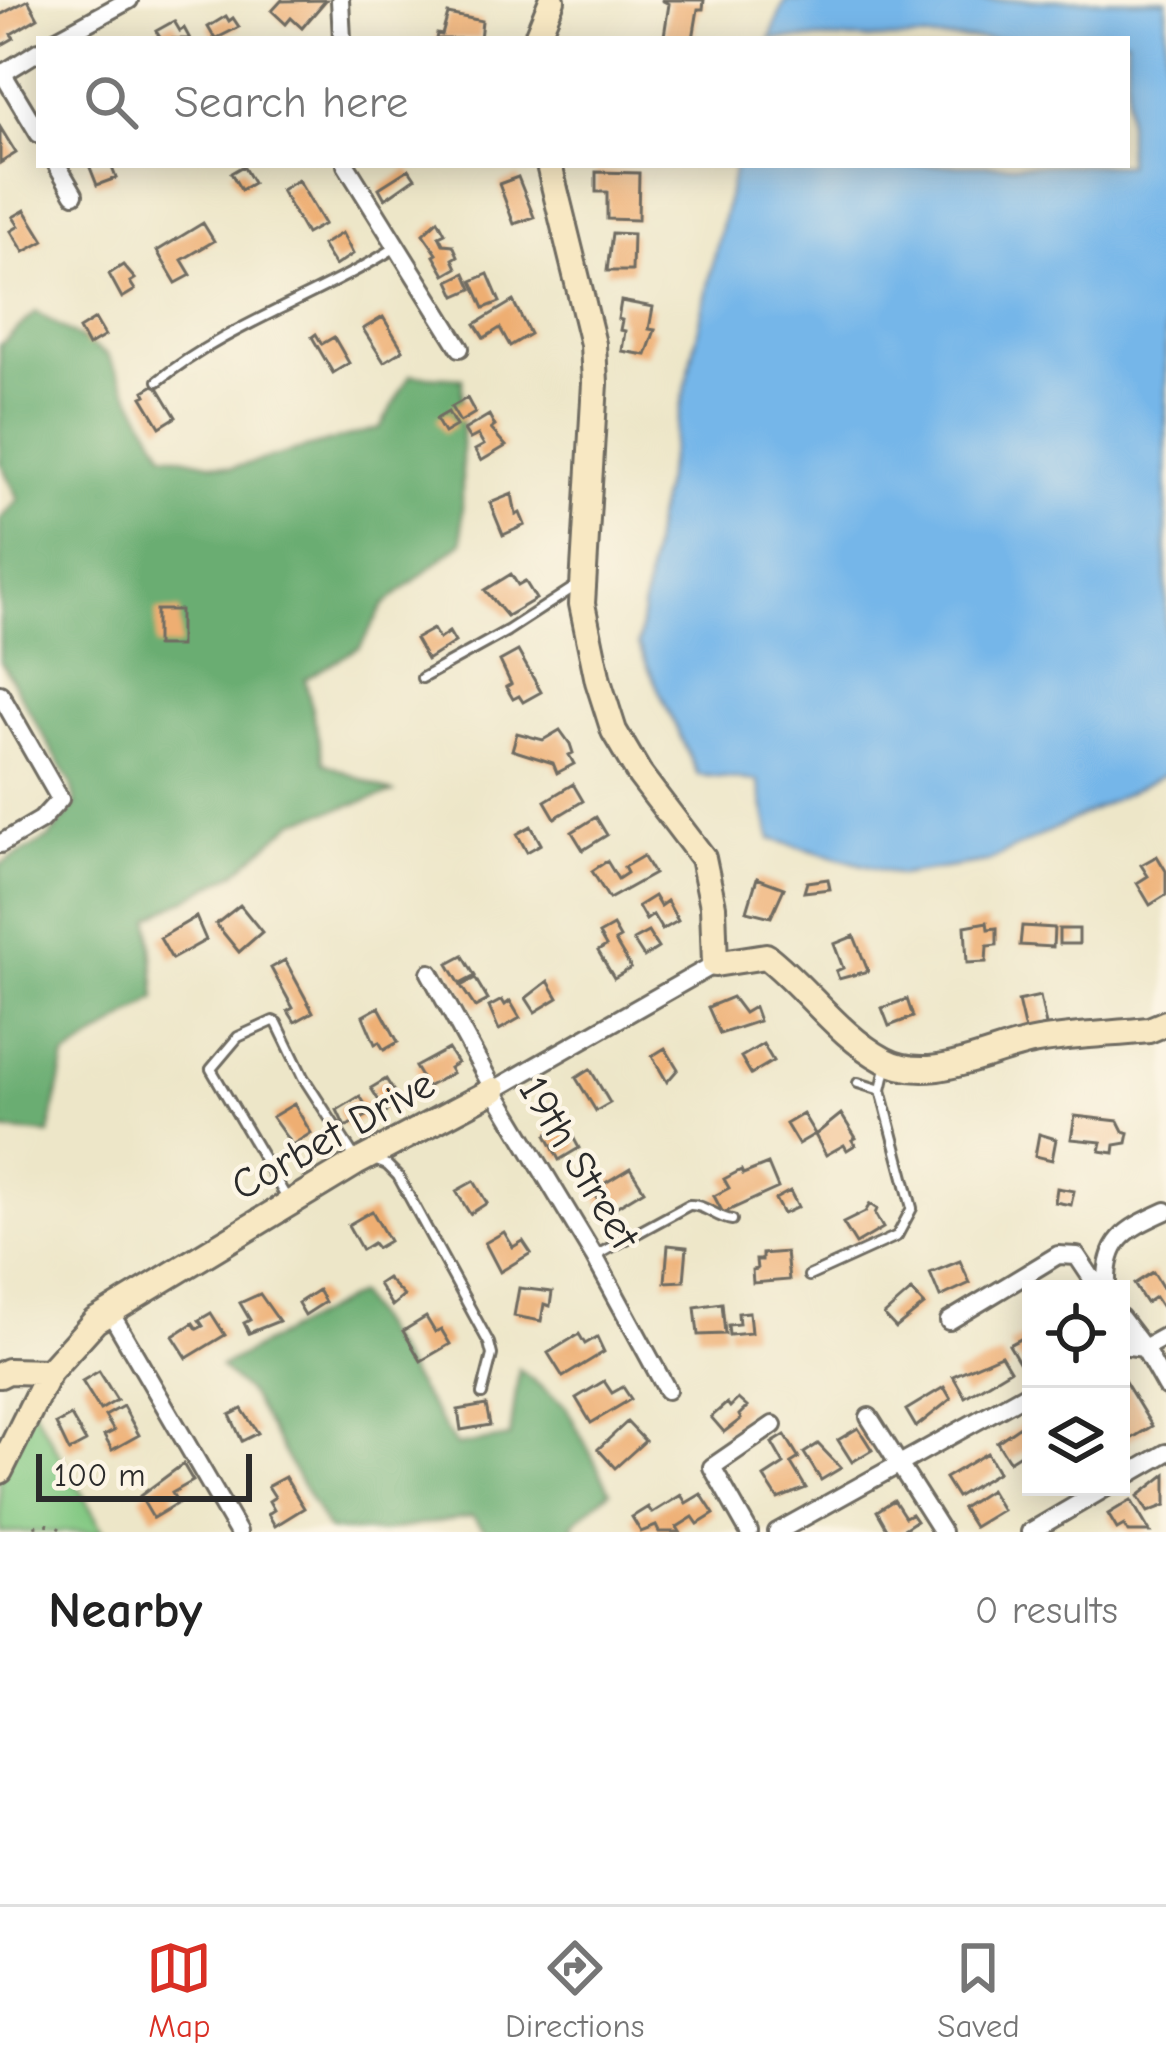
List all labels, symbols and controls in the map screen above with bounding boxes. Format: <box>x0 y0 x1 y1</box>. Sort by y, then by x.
search box <box>36 36 1130 168</box>
icon: search <box>78 69 144 135</box>
text: Search here <box>174 76 408 128</box>
street label: Corbet Drive <box>223 1059 443 1211</box>
street label: 19th Street <box>508 1068 651 1260</box>
map controls <box>1022 1280 1130 1496</box>
button: locate <box>1022 1280 1130 1388</box>
button: layers <box>1022 1388 1130 1496</box>
scale bar <box>36 1448 252 1501</box>
text: 100 m <box>54 1456 146 1494</box>
text: Nearby <box>48 1581 202 1640</box>
text: 0 results <box>975 1588 1118 1633</box>
tab: Map <box>146 1935 212 2045</box>
tab: Directions <box>505 1935 645 2045</box>
tab: Saved <box>937 1935 1020 2045</box>

